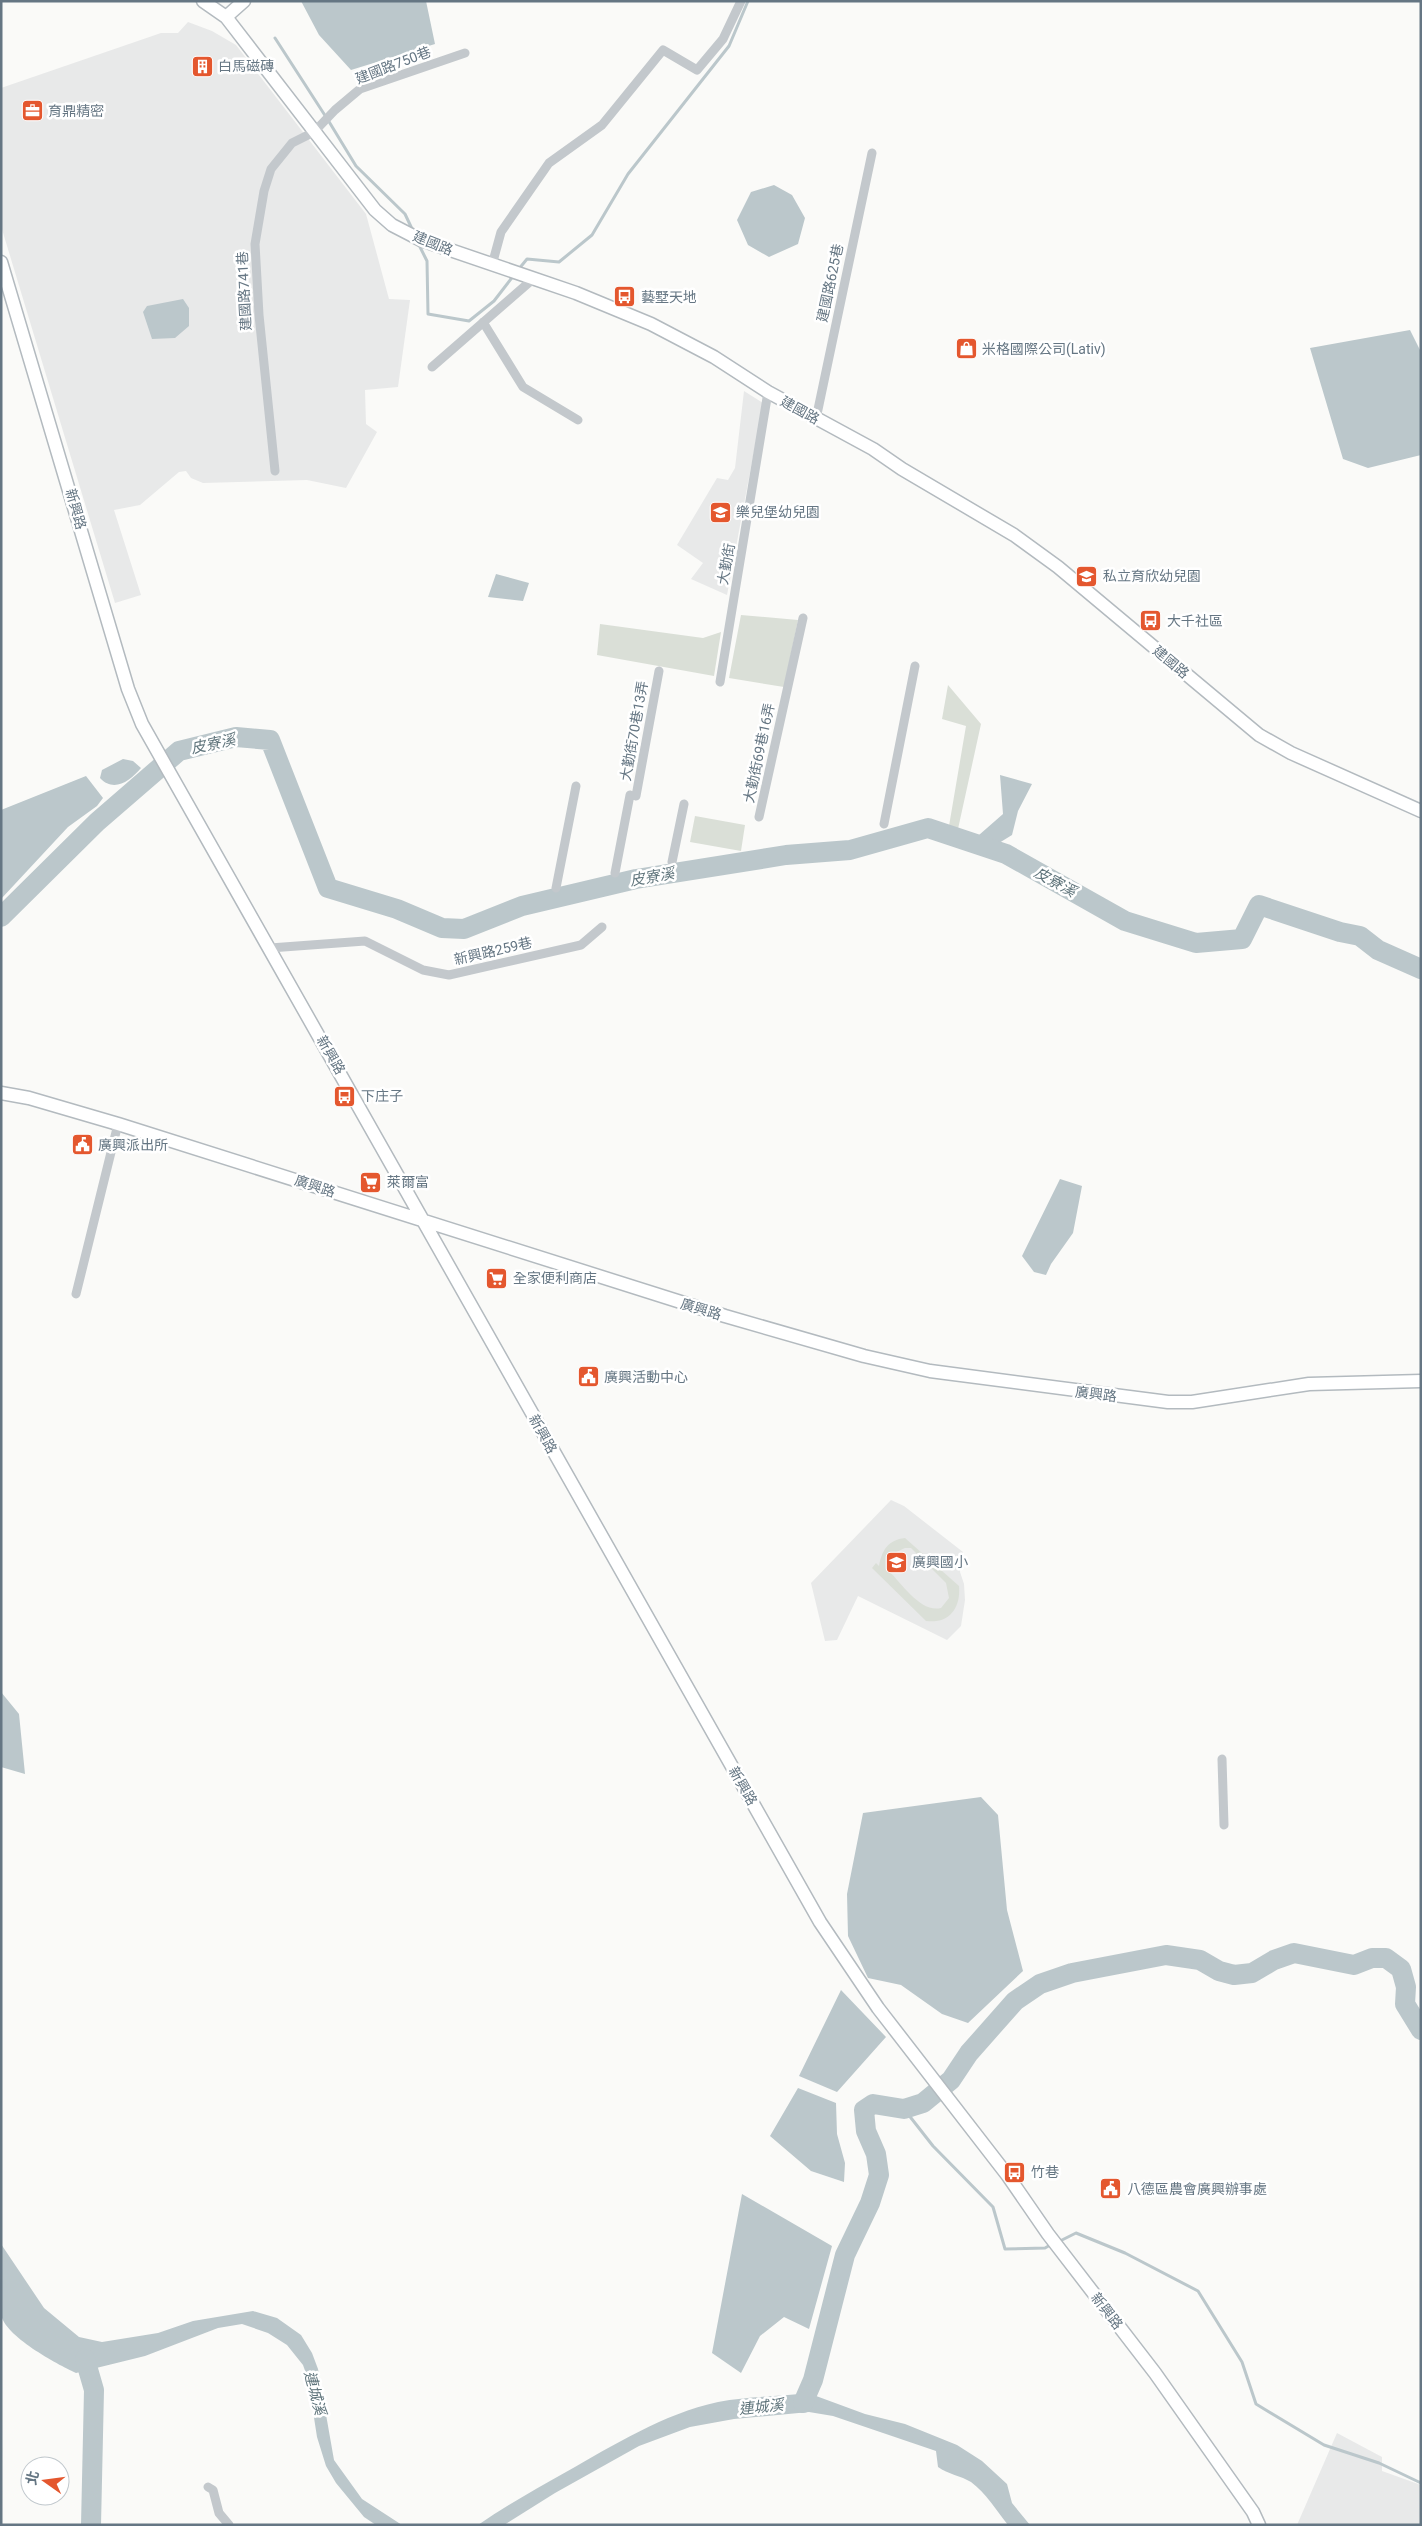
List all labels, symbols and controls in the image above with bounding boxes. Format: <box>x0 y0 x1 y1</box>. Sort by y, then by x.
street label: 建國路750巷 <box>353 43 433 87</box>
building icon: 白馬磁磚 <box>190 54 214 78</box>
place label: 白馬磁磚 <box>218 58 274 74</box>
office icon: 育鼎精密 <box>20 99 44 123</box>
place label: 育鼎精密 <box>48 103 104 119</box>
street label: 建國路 <box>411 228 455 258</box>
street label: 建國路625巷 <box>814 242 846 324</box>
street label: 建國路741巷 <box>234 251 254 331</box>
bus stop icon: 藝墅天地 <box>613 285 637 309</box>
place label: 藝墅天地 <box>641 289 697 305</box>
shop icon: 米格國際公司(Lativ) <box>954 337 978 361</box>
place label: 米格國際公司(Lativ) <box>982 341 1106 358</box>
street label: 建國路 <box>778 393 822 427</box>
street label: 新興路 <box>63 487 89 531</box>
school or university icon: 樂兒堡幼兒園 <box>708 500 732 524</box>
place label: 樂兒堡幼兒園 <box>736 504 820 520</box>
street label: 大勤街 <box>714 542 738 586</box>
school or university icon: 私立育欣幼兒園 <box>1075 564 1099 588</box>
place label: 私立育欣幼兒園 <box>1103 568 1201 584</box>
bus stop icon: 大千社區 <box>1139 609 1163 633</box>
place label: 大千社區 <box>1167 613 1223 629</box>
street label: 建國路 <box>1150 642 1192 682</box>
street label: 大勤街70巷13弄 <box>617 680 651 782</box>
street label: 大勤街69巷16弄 <box>741 702 777 804</box>
water label: 皮寮溪 <box>189 730 239 757</box>
water label: 皮寮溪 <box>1031 863 1081 902</box>
water label: 皮寮溪 <box>628 864 678 890</box>
street label: 新興路259巷 <box>452 934 534 968</box>
street label: 新興路 <box>314 1033 348 1077</box>
bus stop icon: 下庄子 <box>333 1084 357 1108</box>
place label: 下庄子 <box>361 1088 403 1104</box>
public building icon: 廣興派出所 <box>70 1133 94 1157</box>
place label: 廣興派出所 <box>98 1137 168 1153</box>
supermarket icon: 萊爾富 <box>359 1170 383 1194</box>
street label: 廣興路 <box>293 1172 337 1200</box>
place label: 萊爾富 <box>387 1174 429 1190</box>
supermarket icon: 全家便利商店 <box>485 1266 509 1290</box>
place label: 全家便利商店 <box>513 1270 597 1286</box>
street label: 廣興路 <box>679 1295 723 1323</box>
public building icon: 廣興活動中心 <box>576 1365 600 1389</box>
place label: 廣興活動中心 <box>604 1369 688 1385</box>
street label: 廣興路 <box>1074 1384 1118 1404</box>
street label: 新興路 <box>526 1412 560 1456</box>
school or university icon: 廣興國小 <box>884 1550 908 1574</box>
place label: 廣興國小 <box>912 1554 968 1570</box>
street label: 新興路 <box>726 1764 760 1808</box>
bus stop icon: 竹巷 <box>1003 2160 1027 2184</box>
place label: 竹巷 <box>1031 2164 1059 2180</box>
public building icon: 八德區農會廣興辦事處 <box>1099 2177 1123 2201</box>
place label: 八德區農會廣興辦事處 <box>1127 2181 1267 2197</box>
street label: 新興路 <box>1088 2290 1126 2332</box>
water label: 連城溪 <box>300 2369 330 2419</box>
water label: 連城溪 <box>738 2395 786 2418</box>
north arrow <box>20 2456 70 2506</box>
text: 北 <box>23 2469 42 2487</box>

